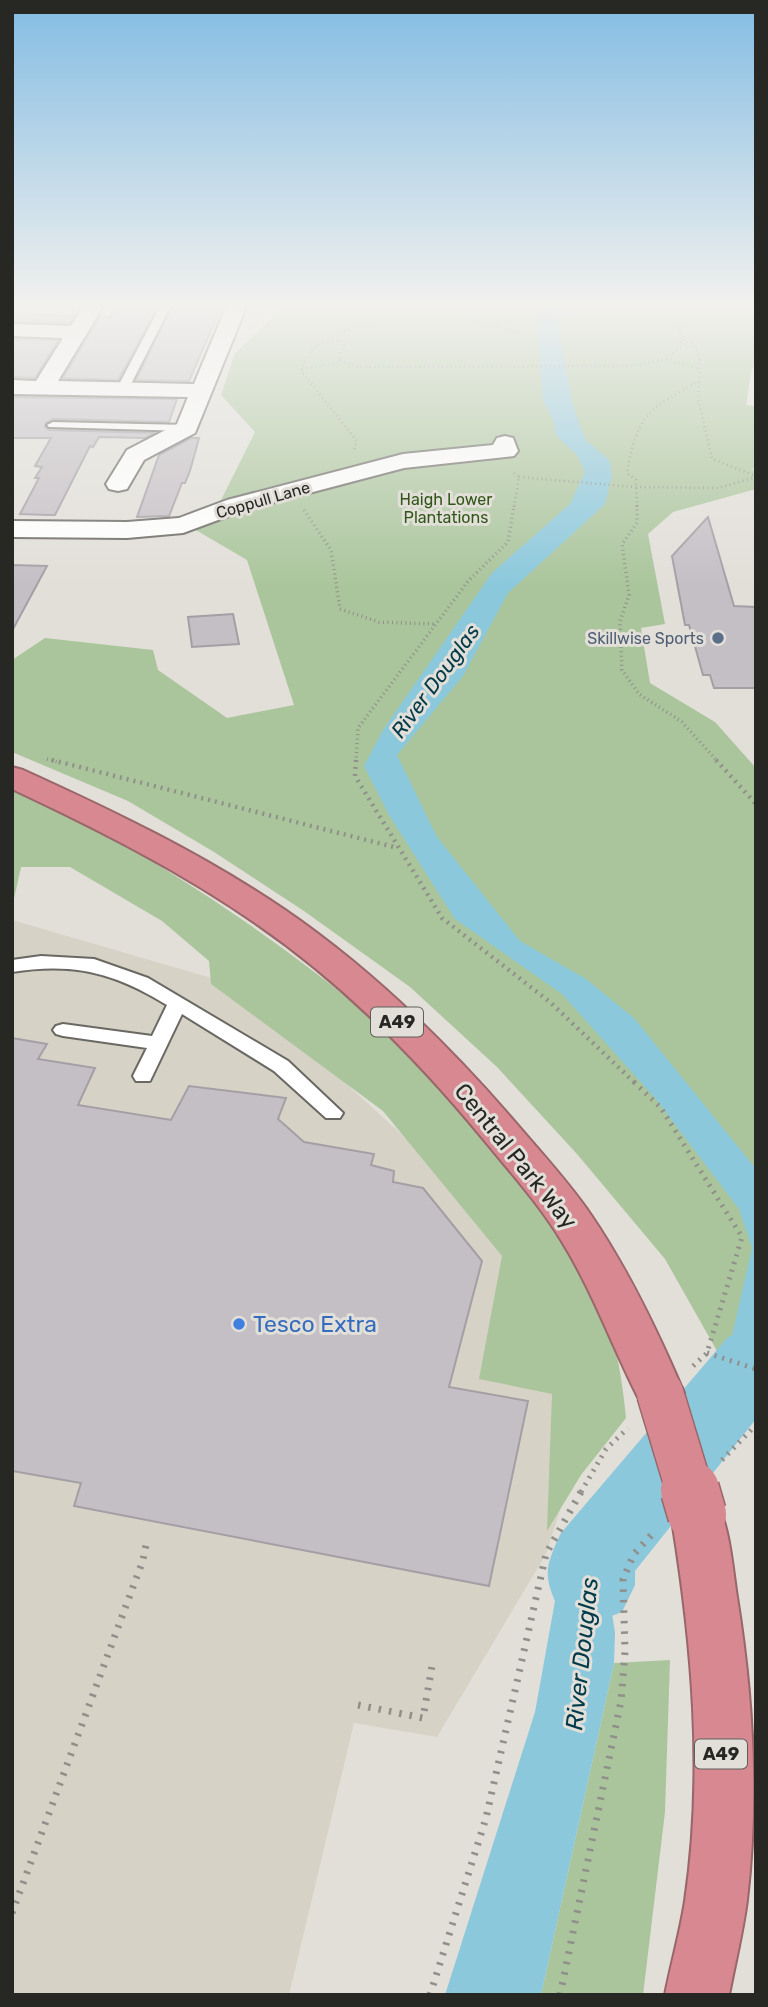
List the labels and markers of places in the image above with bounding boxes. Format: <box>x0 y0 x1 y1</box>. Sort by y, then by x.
place label: Skillwise Sports <box>587 629 704 648</box>
marker: Skillwise Sports <box>710 630 726 646</box>
place label: Tesco Extra <box>253 1310 377 1338</box>
marker: Tesco Extra <box>231 1316 247 1332</box>

